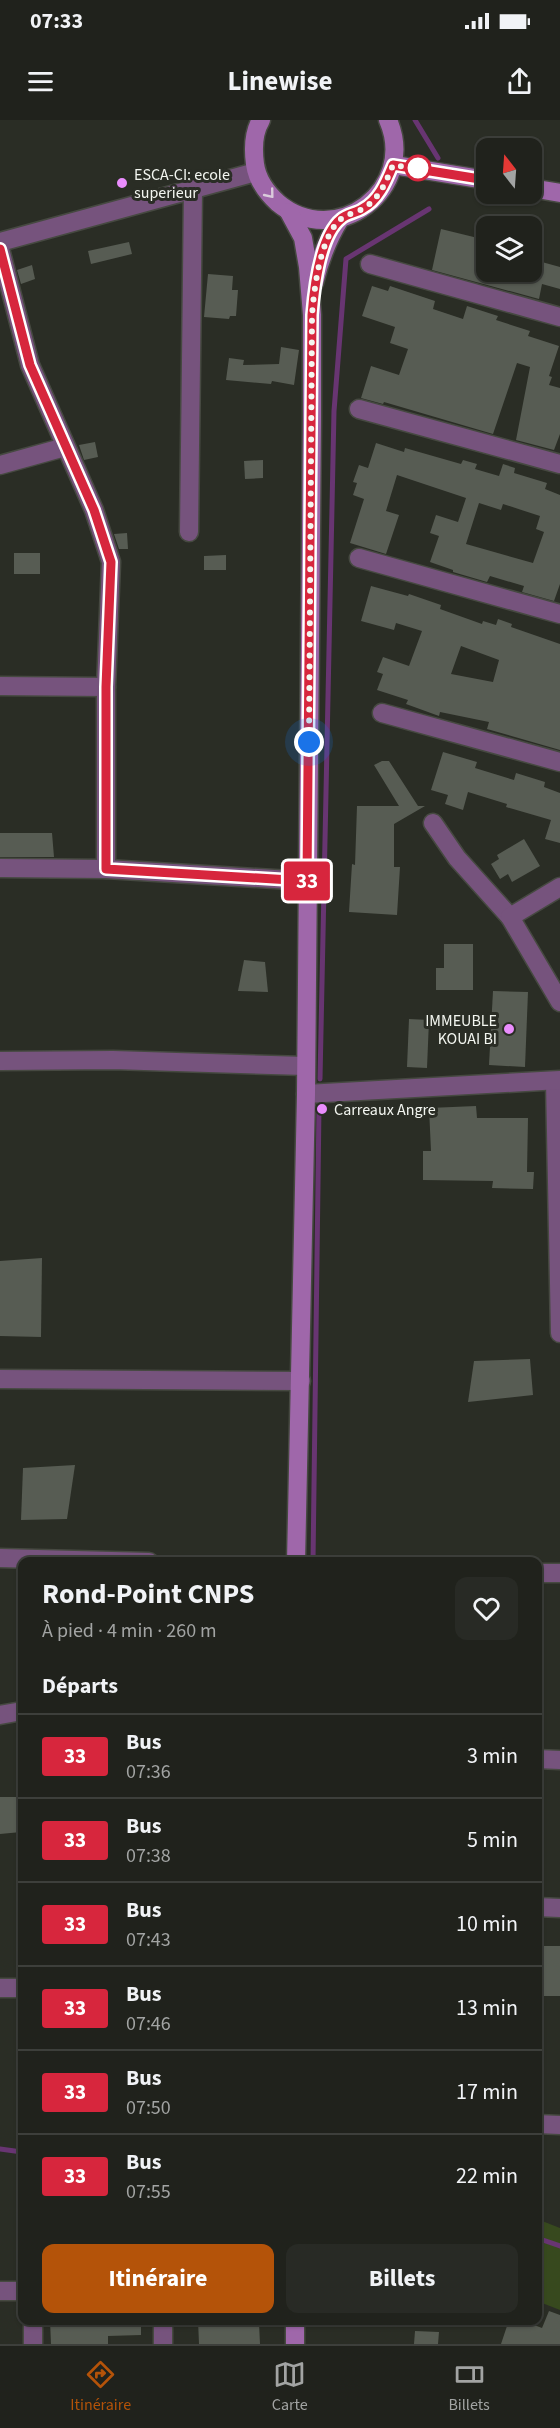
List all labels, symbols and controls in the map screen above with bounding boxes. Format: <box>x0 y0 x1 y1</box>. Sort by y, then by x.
text: 07:33 <box>30 5 83 37</box>
text: Linewise <box>227 62 333 101</box>
icon: menu <box>24 65 57 98</box>
icon: share <box>503 65 536 98</box>
north arrow <box>476 138 542 204</box>
map controls <box>476 138 542 282</box>
unlabelled marker <box>405 155 431 181</box>
place label: ESCA-CI: ecole superieur <box>134 164 230 204</box>
marker: ESCA-CI: ecole superieur <box>115 176 129 190</box>
one-way arrow <box>263 187 274 198</box>
button: layers <box>476 216 542 282</box>
your location <box>294 727 324 757</box>
line badge: 33 <box>280 862 334 900</box>
text: 33 <box>296 866 318 896</box>
place label: IMMEUBLE KOUAI BI <box>425 1010 497 1050</box>
marker: IMMEUBLE KOUAI BI <box>502 1022 516 1036</box>
place label: Carreaux Angre <box>334 1099 436 1121</box>
marker: Carreaux Angre <box>315 1102 329 1116</box>
text: Rond-Point CNPS <box>42 1574 254 1614</box>
button: heart <box>455 1577 518 1640</box>
text: À pied · 4 min · 260 m <box>42 1617 217 1645</box>
text: Départs <box>42 1670 118 1702</box>
text: Bus <box>126 1726 162 1758</box>
text: 3 min <box>467 1740 518 1772</box>
text: 33 <box>64 1741 86 1771</box>
text: 07:36 <box>126 1758 171 1786</box>
text: Bus <box>126 1810 162 1842</box>
text: 5 min <box>467 1824 518 1856</box>
text: 33 <box>64 1825 86 1855</box>
text: 07:38 <box>126 1842 171 1870</box>
text: Bus <box>126 1894 162 1926</box>
text: 10 min <box>456 1908 518 1940</box>
text: 33 <box>64 1909 86 1939</box>
text: 07:43 <box>126 1926 171 1954</box>
text: Bus <box>126 1978 162 2010</box>
text: 13 min <box>456 1992 518 2024</box>
text: 33 <box>64 1993 86 2023</box>
text: 07:46 <box>126 2010 171 2038</box>
text: Bus <box>126 2062 162 2094</box>
text: 17 min <box>456 2076 518 2108</box>
text: 33 <box>64 2077 86 2107</box>
text: 07:50 <box>126 2094 171 2122</box>
text: Bus <box>126 2146 162 2178</box>
text: 22 min <box>456 2160 518 2192</box>
text: 33 <box>64 2161 86 2191</box>
text: 07:55 <box>126 2178 171 2206</box>
button: Itinéraire <box>42 2244 274 2313</box>
button: Billets <box>286 2244 518 2313</box>
tab: Itinéraire <box>70 2358 131 2416</box>
tab: Carte <box>272 2358 308 2416</box>
tab: Billets <box>448 2358 490 2416</box>

